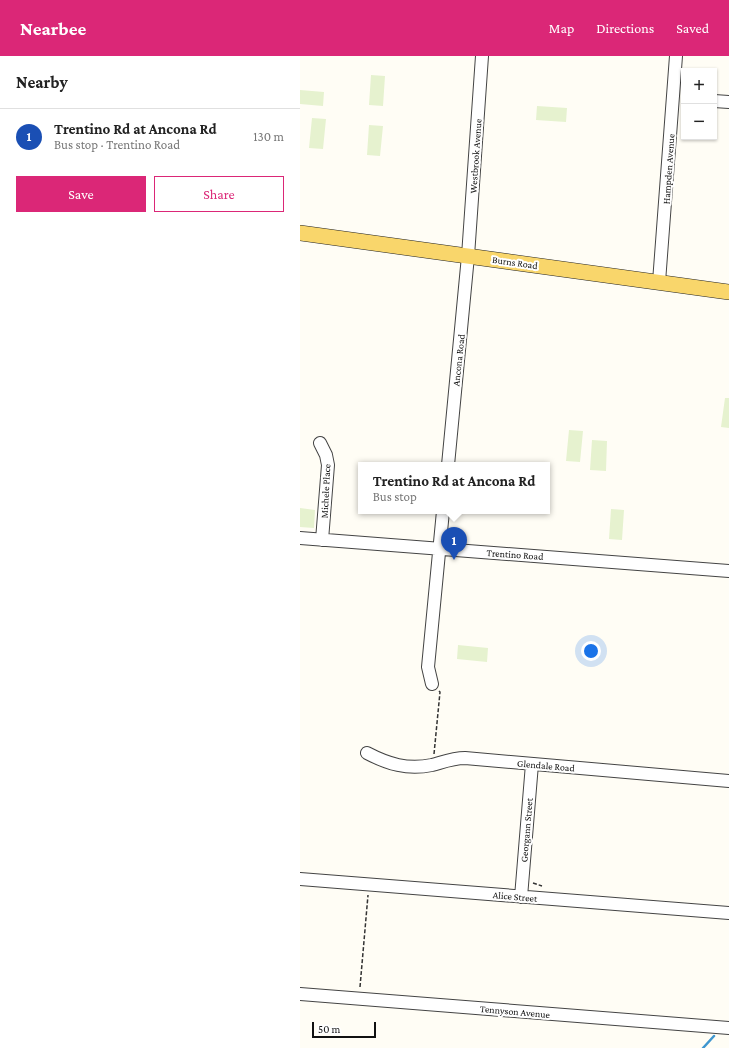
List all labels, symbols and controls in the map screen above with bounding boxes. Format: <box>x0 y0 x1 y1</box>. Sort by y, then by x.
text: Nearbee <box>20 18 86 39</box>
text: Map <box>549 20 574 36</box>
text: Directions <box>596 20 654 36</box>
text: Saved <box>676 20 709 36</box>
map controls <box>681 68 717 140</box>
button: + <box>681 68 717 104</box>
text: Nearby <box>16 73 68 92</box>
button: − <box>681 104 717 140</box>
street label: Westbrook Avenue <box>467 118 484 194</box>
text: Trentino Rd at Ancona Rd <box>54 121 217 137</box>
text: 1 <box>27 129 31 144</box>
text: 130 m <box>253 129 284 144</box>
street label: Hampden Avenue <box>661 133 676 205</box>
text: Bus stop · Trentino Road <box>54 137 180 152</box>
button: Save <box>16 176 146 212</box>
button: Share <box>154 176 284 212</box>
street label: Burns Road <box>491 254 539 271</box>
street label: Ancona Road <box>450 333 467 387</box>
popup <box>358 462 550 514</box>
street label: Michele Place <box>319 463 332 519</box>
text: Trentino Rd at Ancona Rd <box>373 473 535 489</box>
text: Bus stop <box>373 489 417 504</box>
pin: 1 <box>441 527 467 560</box>
street label: Trentino Road <box>486 547 544 562</box>
your location <box>581 641 601 661</box>
street label: Glendale Road <box>517 758 576 774</box>
street label: Georgann Street <box>518 797 535 863</box>
street label: Alice Street <box>492 889 538 904</box>
street label: Tennyson Avenue <box>479 1003 551 1020</box>
scale bar <box>312 1020 376 1039</box>
text: 50 m <box>318 1023 340 1035</box>

